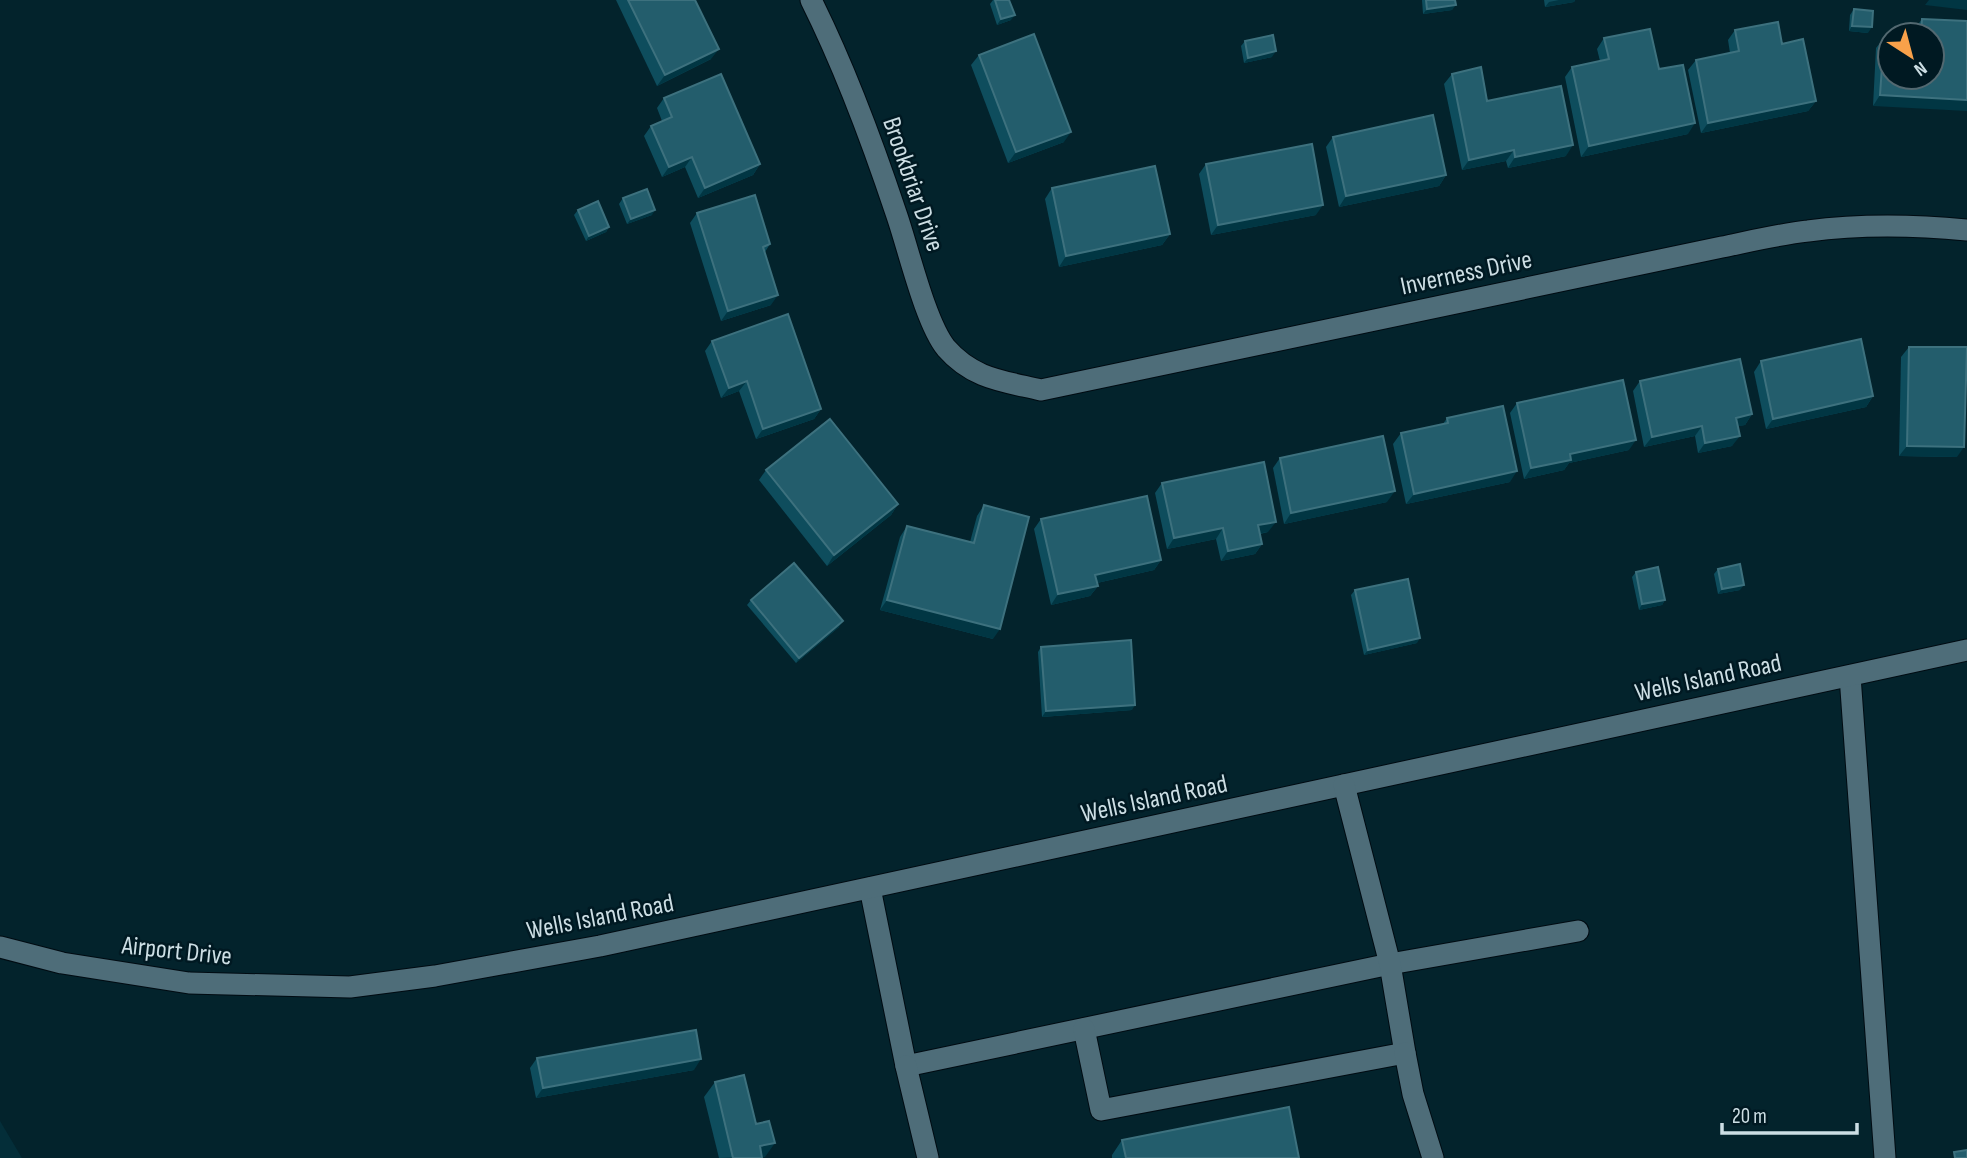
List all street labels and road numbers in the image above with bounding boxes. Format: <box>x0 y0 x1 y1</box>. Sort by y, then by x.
street label: Brookbriar Drive <box>875 113 950 256</box>
street label: Inverness Drive <box>1398 244 1535 303</box>
street label: Wells Island Road <box>1632 648 1784 709</box>
street label: Wells Island Road <box>1078 769 1230 830</box>
street label: Wells Island Road <box>524 888 676 947</box>
street label: Airport Drive <box>119 930 233 973</box>

